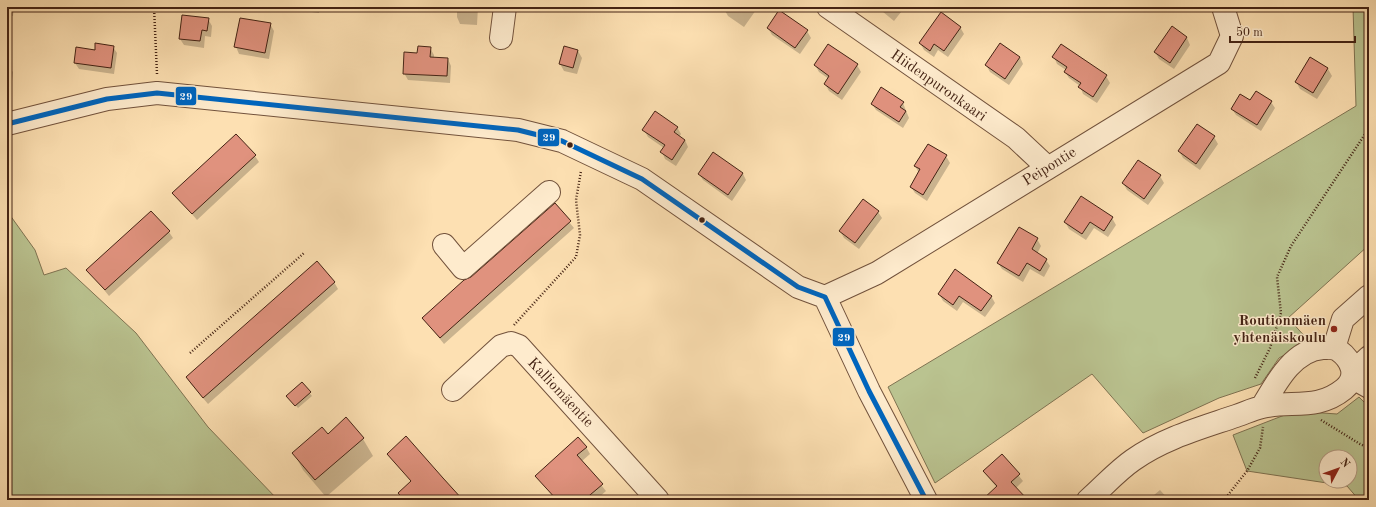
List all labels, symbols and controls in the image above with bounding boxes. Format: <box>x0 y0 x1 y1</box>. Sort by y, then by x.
scale bar <box>1230 18 1355 44</box>
text: 50 m <box>1236 26 1263 39</box>
street label: Hiidenpuronkaari <box>888 48 989 125</box>
line badge: 29 <box>175 86 197 106</box>
text: 29 <box>180 92 192 103</box>
line badge: 29 <box>537 128 560 147</box>
text: 29 <box>543 133 555 144</box>
unlabelled marker <box>565 140 575 150</box>
street label: Peipontie <box>1020 145 1079 190</box>
unlabelled marker <box>697 215 707 225</box>
place label: Routionmäen yhtenäiskoulu <box>1233 314 1326 346</box>
marker: Routionmäen yhtenäiskoulu <box>1329 324 1339 334</box>
line badge: 29 <box>832 327 855 347</box>
text: 29 <box>838 333 850 344</box>
street label: Kalliomäentie <box>524 355 596 431</box>
north arrow <box>1318 449 1358 489</box>
text: N <box>1338 457 1352 471</box>

